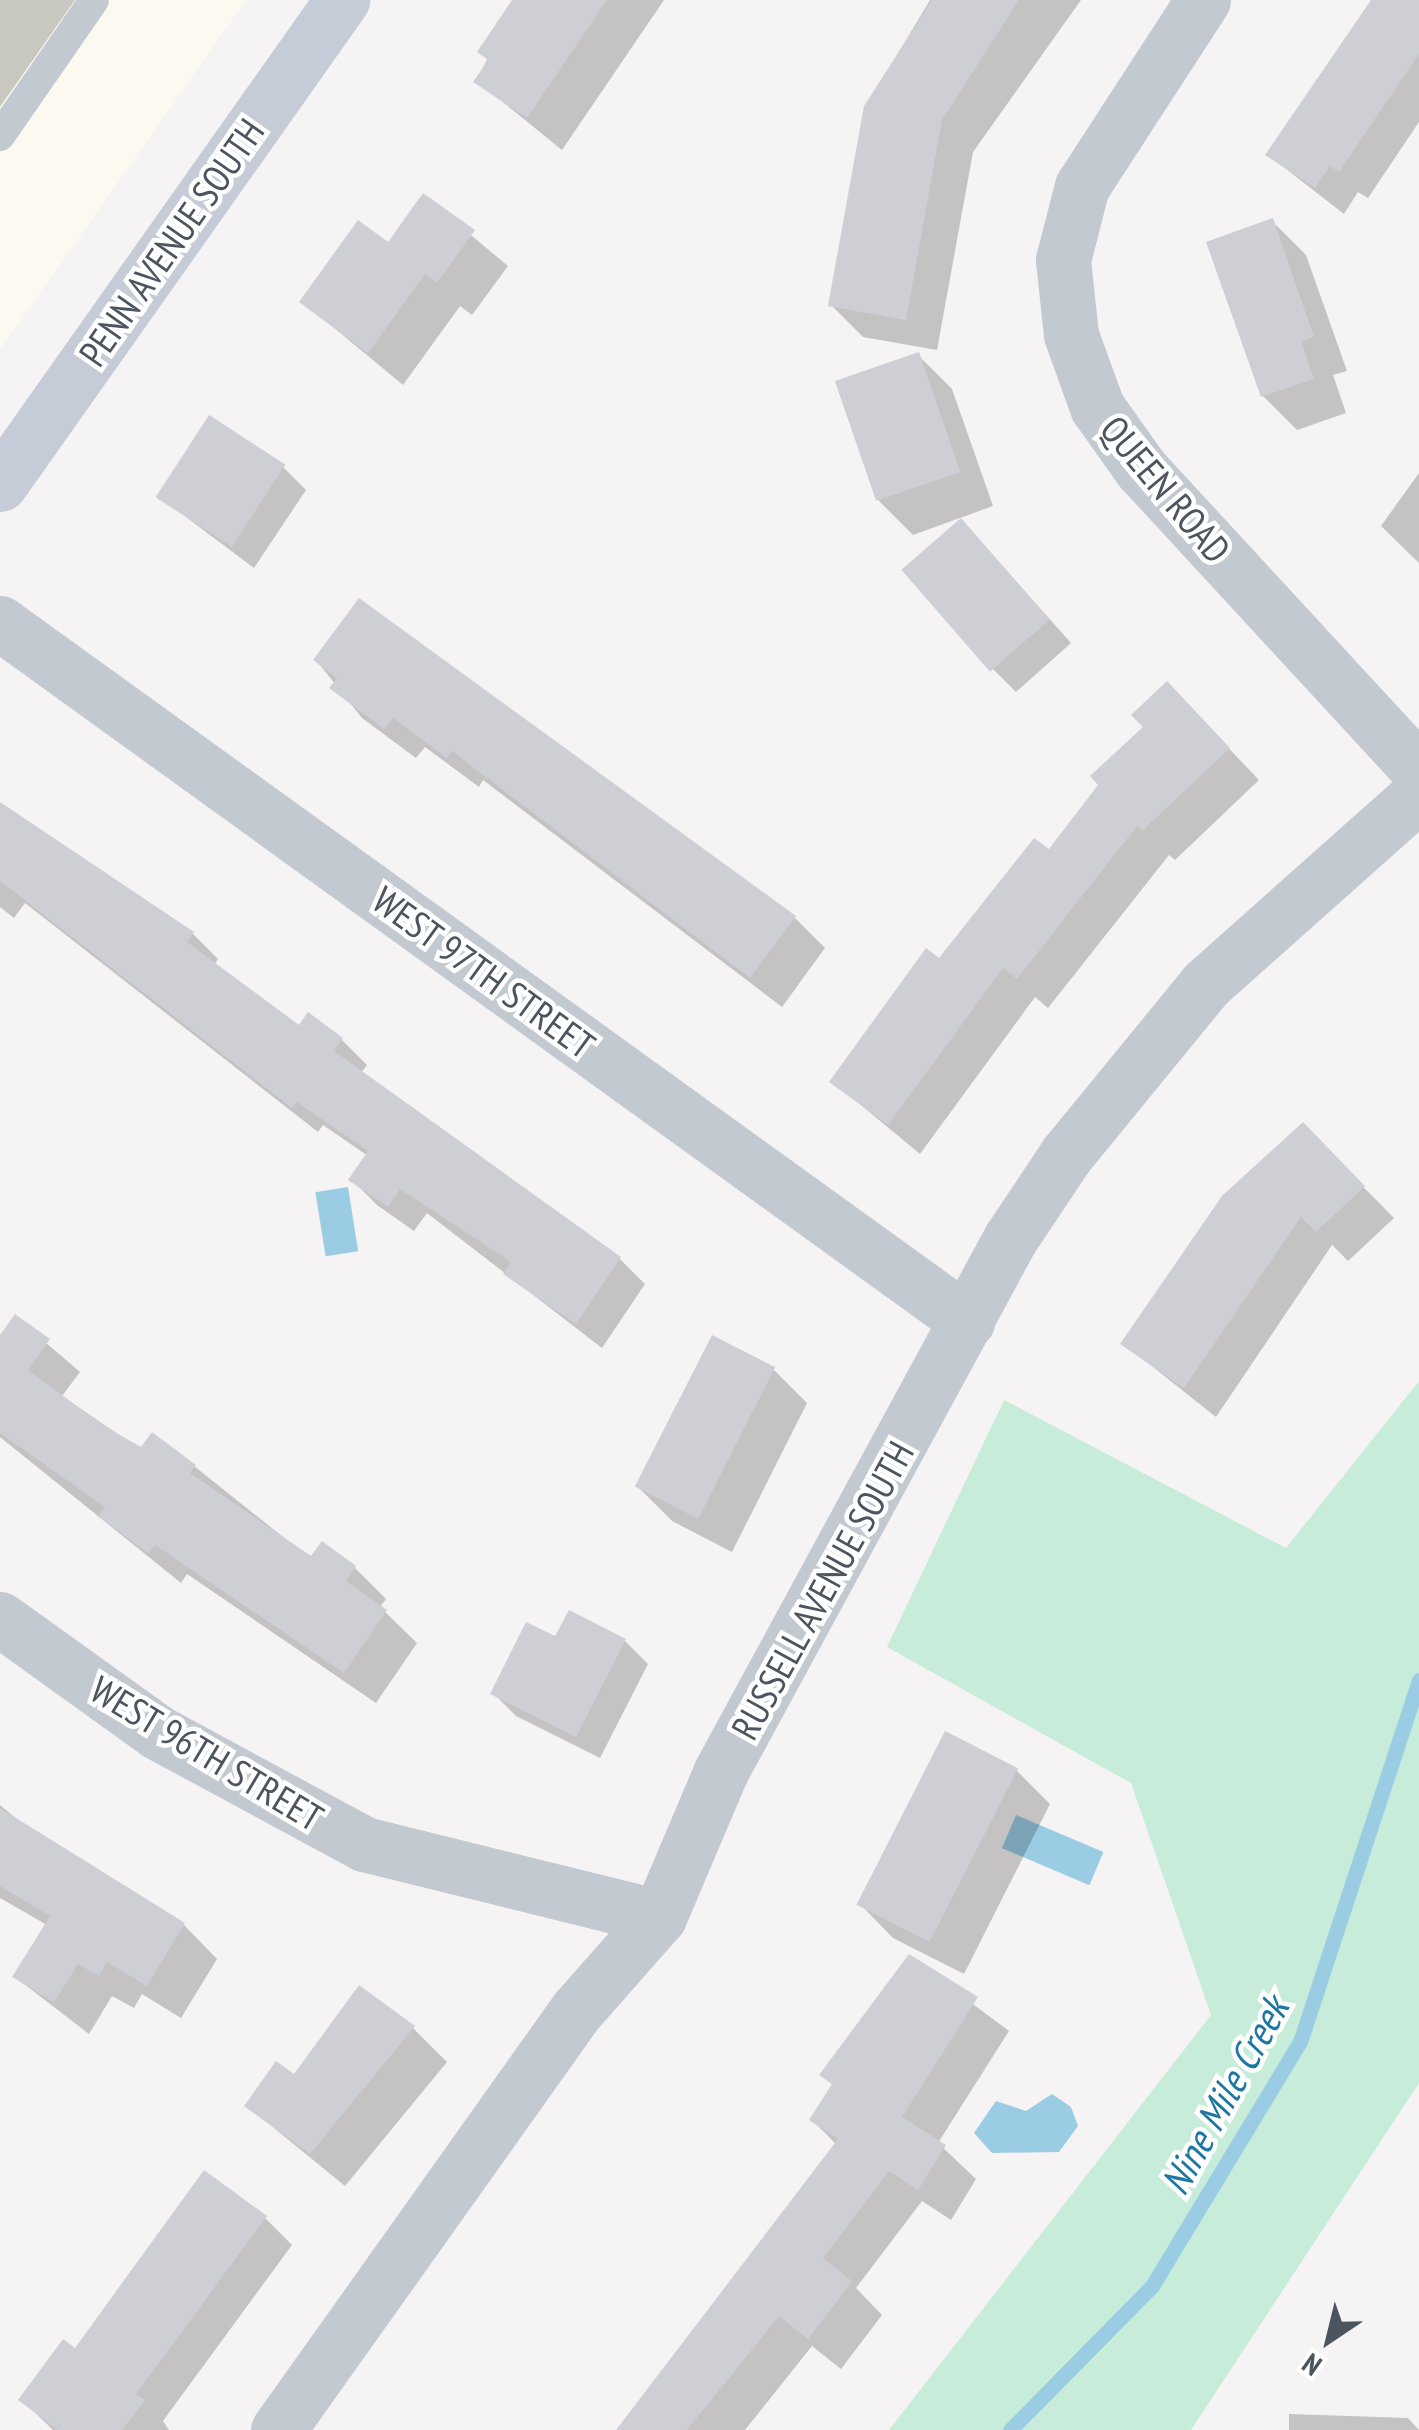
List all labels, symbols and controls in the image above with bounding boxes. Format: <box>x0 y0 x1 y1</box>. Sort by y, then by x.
street label: PENN AVENUE SOUTH <box>69 109 273 375</box>
street label: QUEEN ROAD <box>1092 407 1240 571</box>
street label: WEST 97TH STREET <box>364 876 604 1068</box>
street label: RUSSELL AVENUE SOUTH <box>721 1432 923 1748</box>
street label: WEST 96TH STREET <box>82 1666 332 1840</box>
water label: Nine Mile Creek <box>1150 1988 1298 2202</box>
north arrow <box>1279 2290 1379 2390</box>
text: N <box>1295 2345 1328 2384</box>

